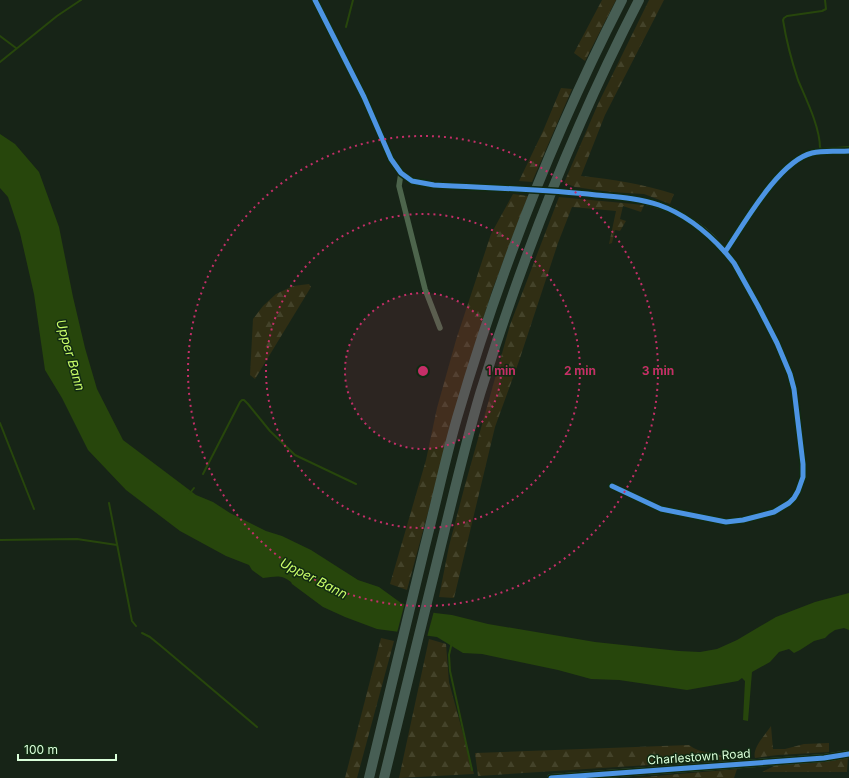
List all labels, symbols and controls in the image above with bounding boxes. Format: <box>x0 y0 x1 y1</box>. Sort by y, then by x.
water label: Upper Bann <box>53 317 89 393</box>
text: 1 min <box>486 363 516 378</box>
text: 2 min <box>564 363 596 378</box>
text: 3 min <box>642 363 674 378</box>
centre of rings <box>416 364 430 378</box>
water label: Upper Bann <box>278 554 351 602</box>
scale bar <box>18 736 116 762</box>
text: 100 m <box>24 742 58 757</box>
street label: Charlestown Road <box>647 745 751 768</box>

